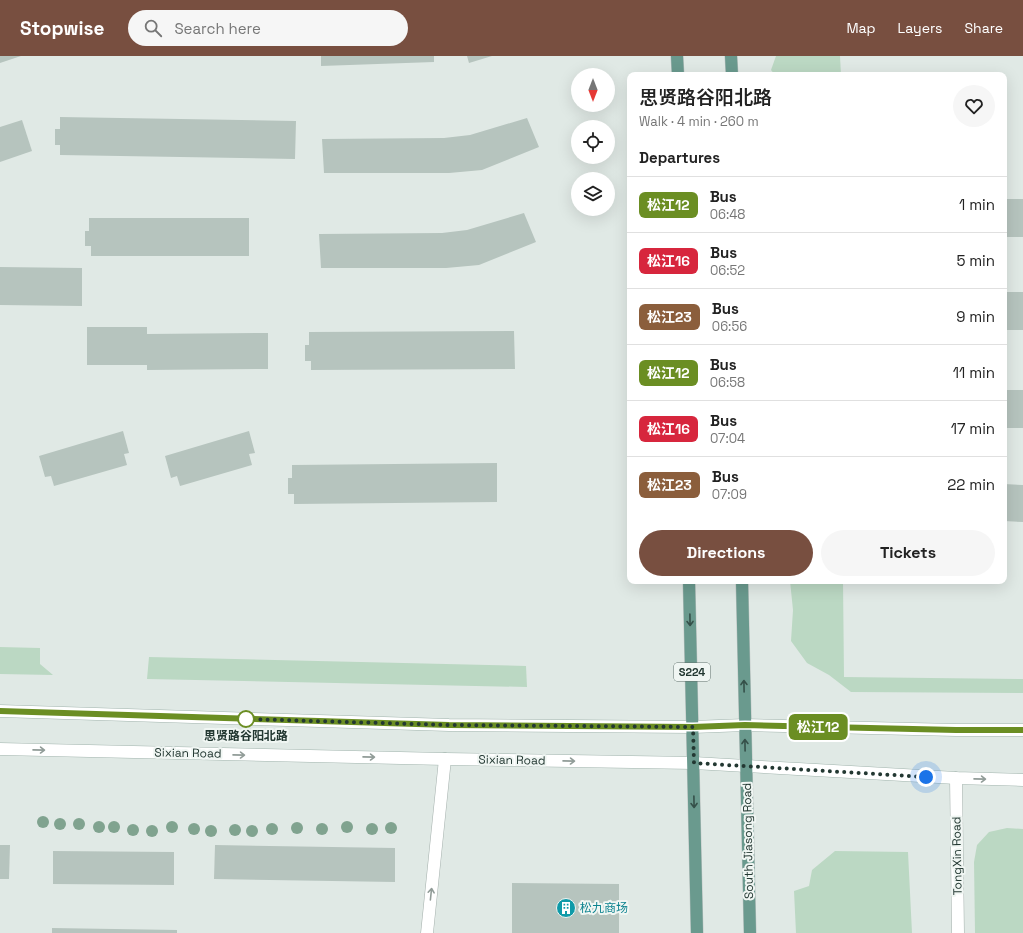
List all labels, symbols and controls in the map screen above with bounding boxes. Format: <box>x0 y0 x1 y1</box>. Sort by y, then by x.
search box <box>128 10 408 46</box>
text: Stopwise <box>20 16 104 41</box>
icon: search <box>142 17 164 39</box>
text: Search here <box>174 19 261 38</box>
text: Map <box>846 19 876 37</box>
text: Layers <box>898 19 942 37</box>
text: Share <box>964 19 1003 37</box>
north arrow <box>571 68 615 112</box>
map controls <box>571 68 615 216</box>
text: 思贤路谷阳北路 <box>639 85 772 110</box>
button: heart <box>953 85 995 127</box>
text: Walk · 4 min · 260 m <box>639 113 759 130</box>
button: locate <box>571 120 615 164</box>
text: Departures <box>639 148 720 167</box>
button: layers <box>571 172 615 216</box>
text: Bus <box>710 187 737 206</box>
text: 1 min <box>959 195 995 214</box>
text: 松江12 <box>647 196 690 214</box>
text: 06:48 <box>710 206 745 223</box>
text: Bus <box>710 243 737 262</box>
text: 5 min <box>956 251 995 270</box>
text: 松江16 <box>647 252 690 270</box>
text: 06:52 <box>710 262 745 279</box>
text: Bus <box>712 299 739 318</box>
text: 9 min <box>956 307 995 326</box>
text: 松江23 <box>647 308 692 326</box>
text: 06:56 <box>712 318 747 335</box>
text: Bus <box>710 355 737 374</box>
text: 11 min <box>953 363 995 382</box>
text: 松江12 <box>647 364 690 382</box>
text: 06:58 <box>710 374 745 391</box>
text: Bus <box>710 411 737 430</box>
text: 17 min <box>951 419 995 438</box>
text: 松江16 <box>647 420 690 438</box>
text: 07:04 <box>710 430 745 447</box>
text: Bus <box>712 467 739 486</box>
text: 22 min <box>947 475 995 494</box>
text: 松江23 <box>647 476 692 494</box>
text: 07:09 <box>712 486 747 503</box>
button: Directions <box>639 530 813 576</box>
button: Tickets <box>821 530 995 576</box>
one-way arrow <box>686 613 694 626</box>
road number: S224 <box>674 663 710 681</box>
one-way arrow <box>740 680 748 693</box>
marker: 思贤路谷阳北路 <box>237 710 255 728</box>
line badge: 松江12 <box>790 714 846 740</box>
text: 松江12 <box>797 718 839 736</box>
place label: 思贤路谷阳北路 <box>204 728 288 744</box>
one-way arrow <box>742 739 749 752</box>
street label: Sixian Road <box>154 744 222 762</box>
one-way arrow <box>32 746 45 754</box>
one-way arrow <box>232 751 245 758</box>
street label: Sixian Road <box>478 751 546 769</box>
one-way arrow <box>362 754 375 761</box>
one-way arrow <box>562 757 575 765</box>
your location <box>916 767 936 787</box>
one-way arrow <box>973 775 986 783</box>
street label: South Jiasong Road <box>739 783 757 899</box>
one-way arrow <box>690 795 698 808</box>
street label: TongXin Road <box>948 816 966 896</box>
one-way arrow <box>427 888 435 901</box>
building icon: 松九商场 <box>555 897 577 919</box>
place label: 松九商场 <box>580 900 628 916</box>

